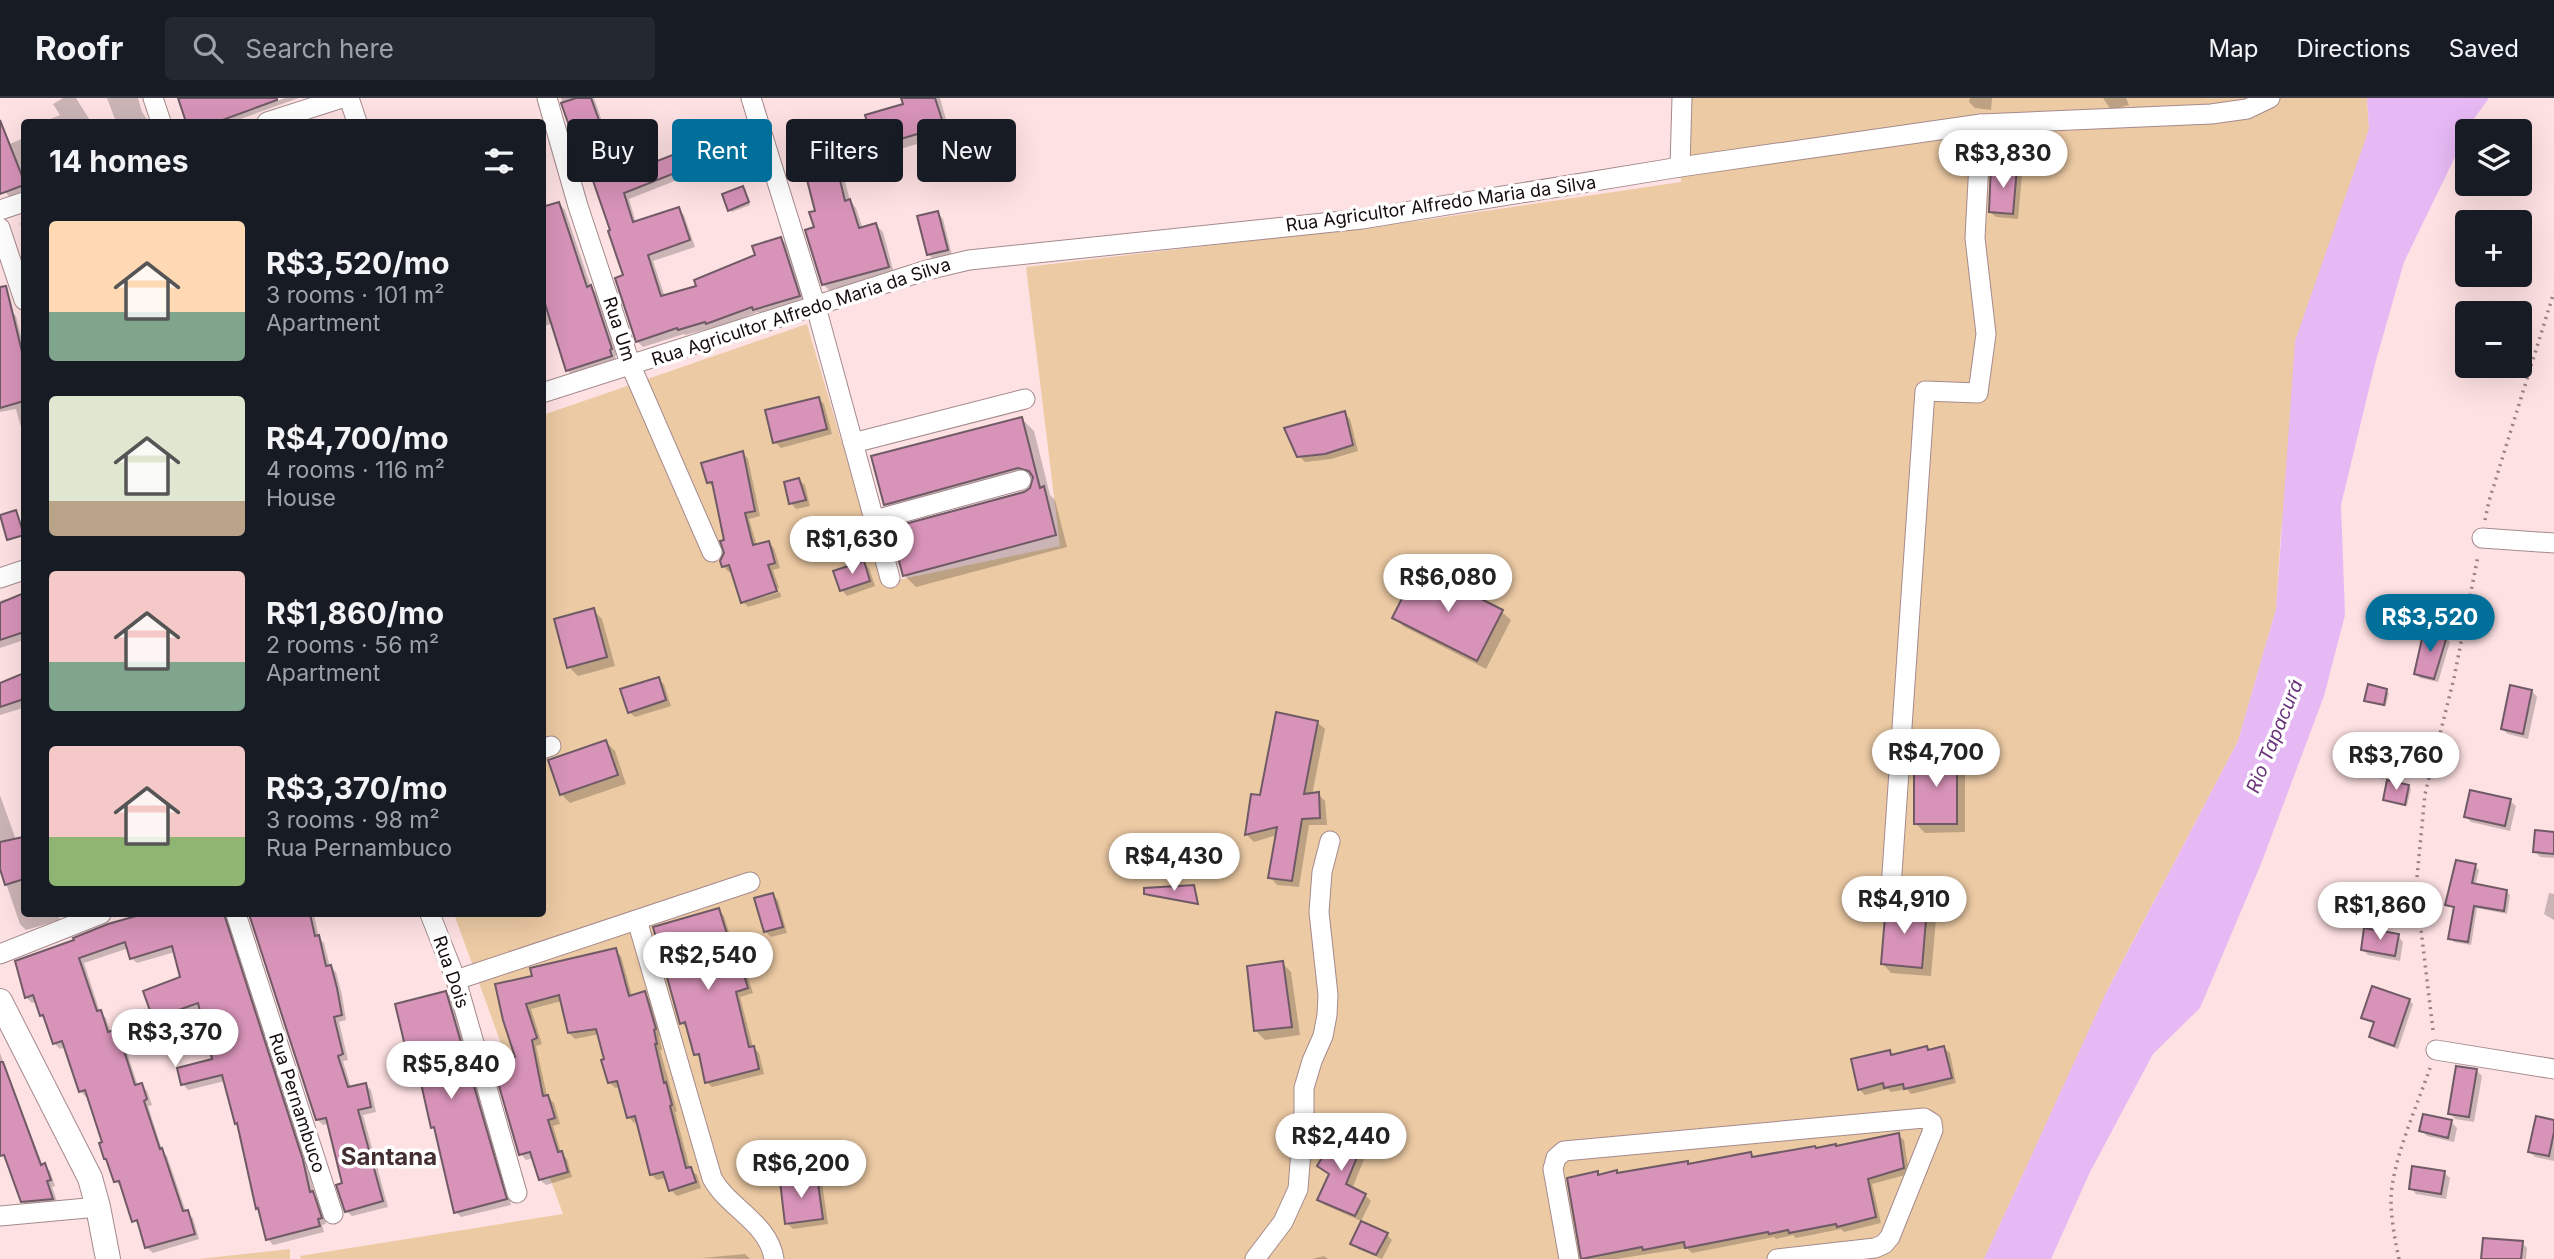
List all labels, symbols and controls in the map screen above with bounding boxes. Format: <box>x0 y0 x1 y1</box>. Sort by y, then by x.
search box <box>165 17 655 80</box>
text: Roofr <box>35 28 123 68</box>
icon: search <box>189 29 227 67</box>
text: Search here <box>245 33 394 64</box>
text: Map <box>2209 34 2258 63</box>
text: Directions <box>2296 34 2411 63</box>
text: Saved <box>2449 34 2519 63</box>
chip: Buy <box>567 119 658 182</box>
chip: Rent <box>672 119 772 182</box>
chip: Filters <box>786 119 903 182</box>
chip: New <box>917 119 1016 182</box>
map controls <box>2455 119 2532 378</box>
button: layers <box>2455 119 2532 196</box>
pin: R$3,830 <box>1938 130 2068 190</box>
text: R$3,830 <box>1955 139 2051 167</box>
icon: filters <box>480 142 518 180</box>
text: 14 homes <box>49 143 188 179</box>
street label: Rua Agricultor Alfredo Maria da Silva <box>1284 171 1597 236</box>
button: + <box>2455 210 2532 287</box>
text: R$3,520/mo <box>266 245 450 281</box>
icon: home <box>105 249 189 333</box>
street label: Rua Agricultor Alfredo Maria da Silva <box>649 253 953 370</box>
text: 3 rooms · 101 m² <box>266 281 444 309</box>
street label: Rua Um <box>599 294 640 364</box>
button: − <box>2455 301 2532 378</box>
text: Apartment <box>266 309 380 337</box>
text: R$4,700/mo <box>266 420 449 456</box>
icon: home <box>105 424 189 508</box>
text: 4 rooms · 116 m² <box>266 456 445 484</box>
text: House <box>266 484 336 512</box>
pin: R$1,630 <box>787 517 917 576</box>
text: R$1,630 <box>806 525 898 553</box>
pin: R$6,080 <box>1383 554 1513 614</box>
text: R$6,080 <box>1399 563 1497 591</box>
pin: R$3,520 <box>2365 594 2495 654</box>
text: R$1,860/mo <box>266 595 444 631</box>
icon: home <box>105 599 189 683</box>
text: R$3,520 <box>2382 603 2478 631</box>
text: 2 rooms · 56 m² <box>266 631 439 659</box>
text: Apartment <box>266 659 380 687</box>
water label: Rio Tapacurá <box>2241 676 2308 796</box>
pin: R$4,700 <box>1871 730 2001 789</box>
pin: R$3,760 <box>2331 732 2461 792</box>
text: R$4,700 <box>1888 738 1984 766</box>
text: R$3,760 <box>2348 741 2444 769</box>
text: R$3,370/mo <box>266 770 447 806</box>
icon: home <box>105 774 189 858</box>
text: 3 rooms · 98 m² <box>266 806 440 834</box>
text: Rua Pernambuco <box>266 834 452 862</box>
pin: R$4,430 <box>1109 834 1239 893</box>
text: R$4,430 <box>1125 842 1223 870</box>
pin: R$4,910 <box>1839 876 1969 936</box>
pin: R$1,860 <box>2315 882 2445 942</box>
text: R$4,910 <box>1858 885 1950 913</box>
text: R$1,860 <box>2334 891 2426 919</box>
pin: R$2,540 <box>643 932 773 992</box>
street label: Rua Dois <box>429 933 474 1011</box>
text: R$2,540 <box>659 941 757 969</box>
pin: R$3,370 <box>110 1010 240 1069</box>
text: R$3,370 <box>127 1018 223 1046</box>
street label: Rua Pernambuco <box>265 1030 330 1175</box>
pin: R$5,840 <box>386 1042 516 1101</box>
text: R$5,840 <box>402 1050 500 1078</box>
pin: R$2,440 <box>1276 1114 1406 1173</box>
text: R$2,440 <box>1292 1122 1390 1150</box>
pin: R$6,200 <box>736 1140 866 1200</box>
district label: Santana <box>341 1142 437 1171</box>
text: R$6,200 <box>752 1149 850 1177</box>

